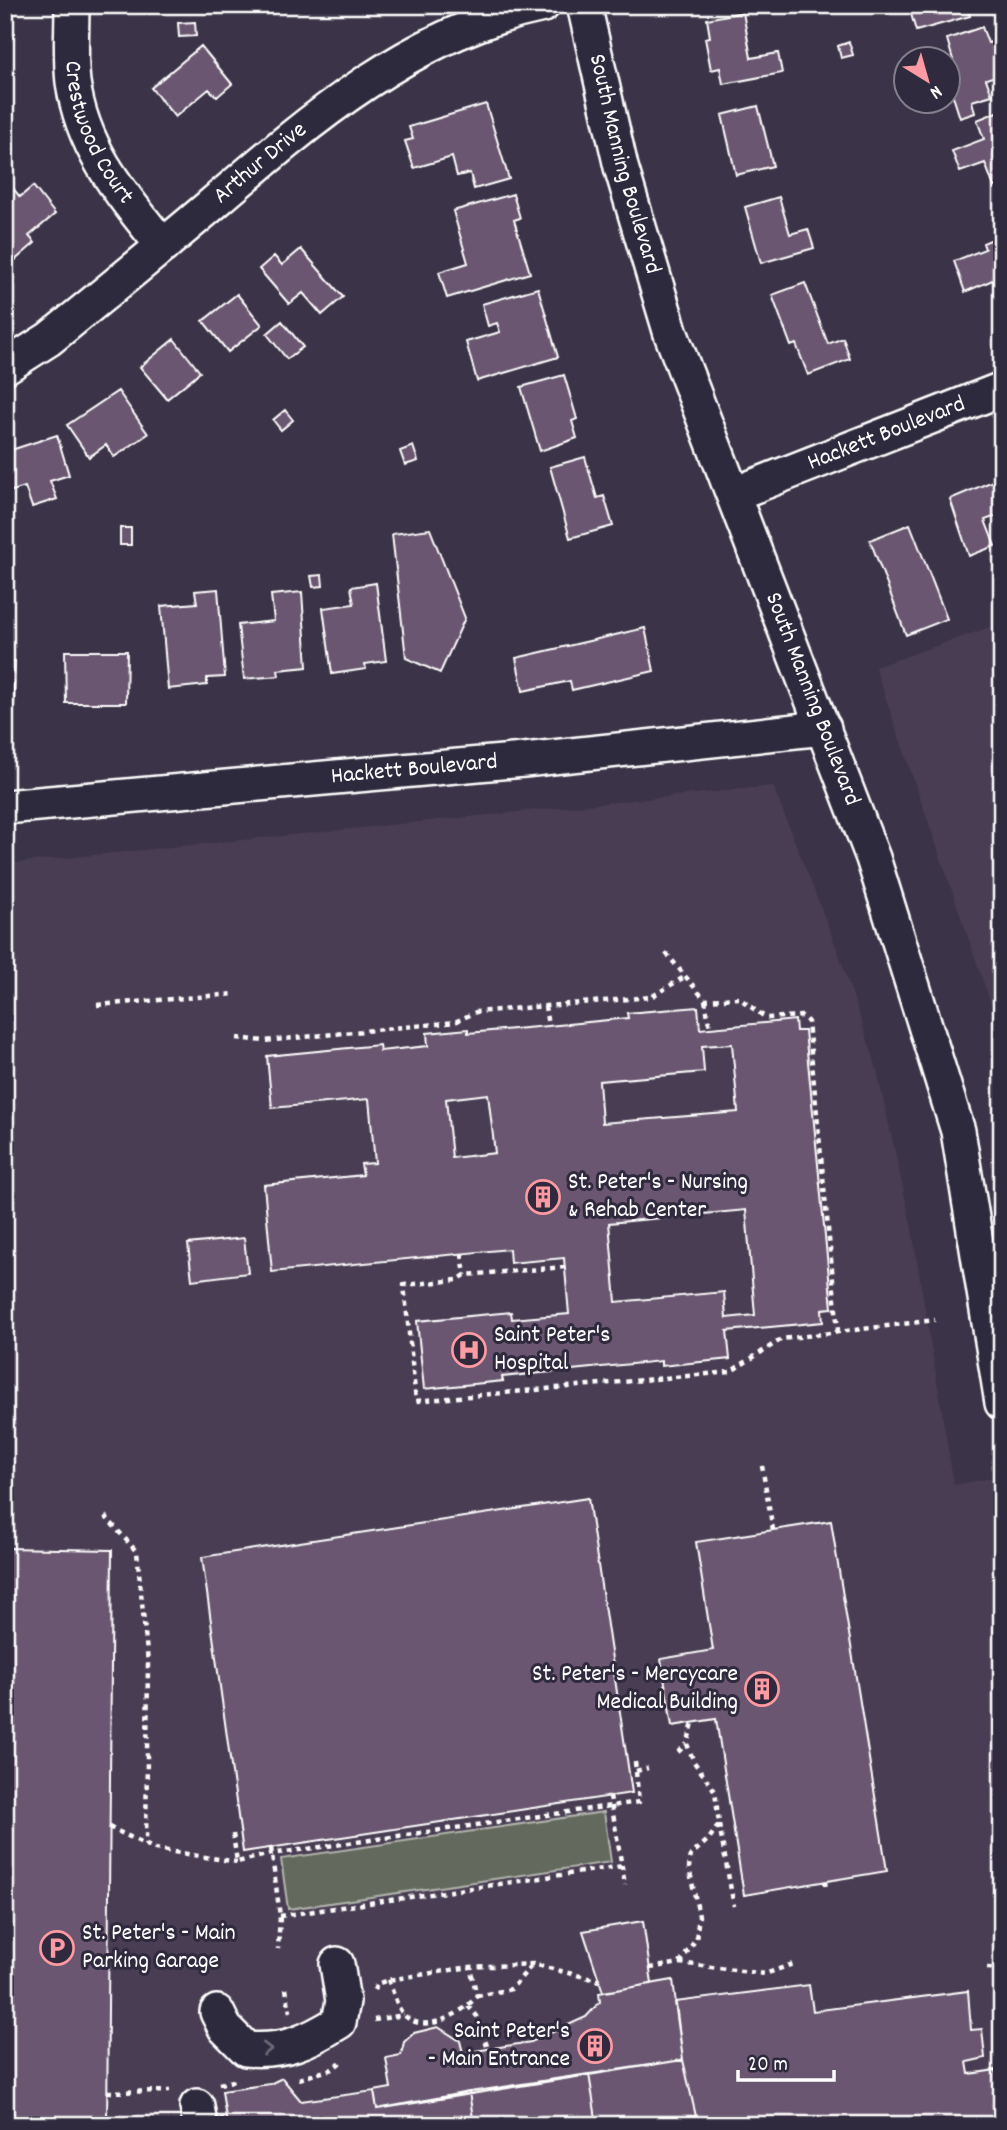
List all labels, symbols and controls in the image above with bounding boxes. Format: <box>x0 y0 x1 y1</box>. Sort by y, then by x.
north arrow <box>892 46 962 116</box>
street label: South Manning Boulevard <box>579 51 669 278</box>
street label: Crestwood Court <box>54 60 142 212</box>
text: N <box>923 77 947 104</box>
street label: Arthur Drive <box>206 114 315 213</box>
street label: Hackett Boulevard <box>803 388 971 480</box>
street label: South Manning Boulevard <box>755 588 868 811</box>
street label: Hackett Boulevard <box>330 745 499 794</box>
place label: St. Peter's - Nursing & Rehab Center <box>568 1166 748 1228</box>
building icon: St. Peter's - Nursing & Rehab Center <box>524 1178 562 1216</box>
place label: Saint Peter's Hospital <box>494 1319 610 1381</box>
hospital icon: Saint Peter's Hospital <box>450 1331 488 1369</box>
place label: St. Peter's - Mercycare Medical Building <box>532 1658 738 1720</box>
building icon: St. Peter's - Mercycare Medical Building <box>743 1670 781 1708</box>
place label: St. Peter's - Main Parking Garage <box>82 1917 236 1979</box>
parking icon: St. Peter's - Main Parking Garage <box>38 1929 76 1967</box>
place label: Saint Peter's - Main Entrance <box>428 2015 570 2077</box>
building icon: Saint Peter's - Main Entrance <box>576 2027 614 2065</box>
scale bar <box>738 2039 834 2083</box>
one-way arrow <box>262 2042 273 2057</box>
text: 20 m <box>748 2051 788 2081</box>

